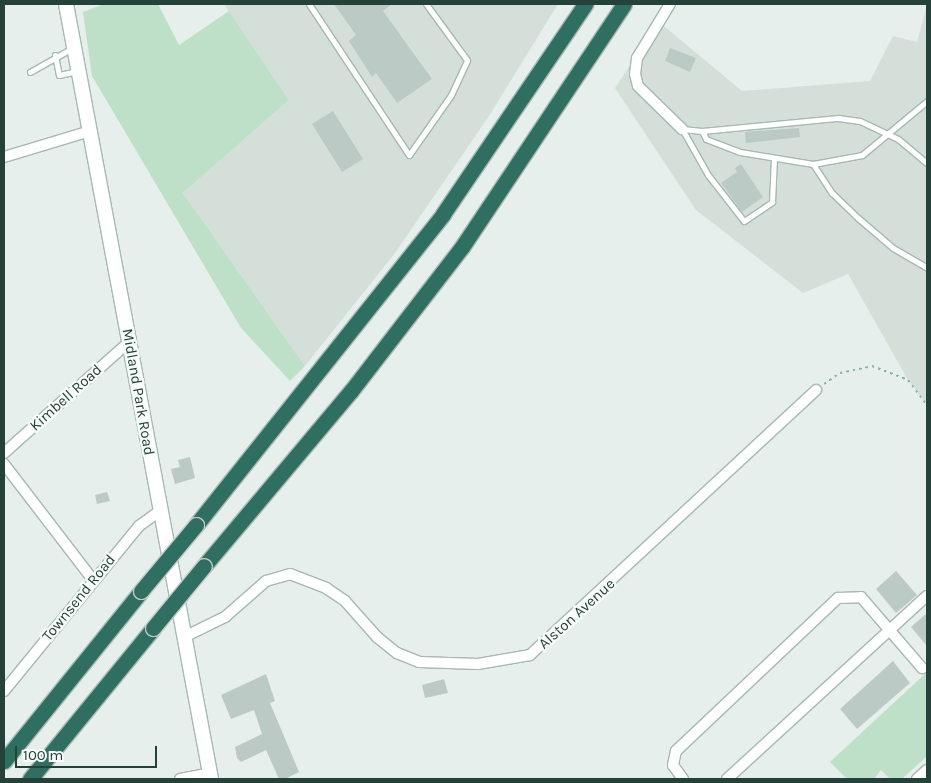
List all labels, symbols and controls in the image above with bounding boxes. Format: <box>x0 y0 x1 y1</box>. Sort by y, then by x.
street label: Midland Park Road <box>118 327 158 457</box>
street label: Kimbell Road <box>26 361 106 435</box>
street label: Townsend Road <box>39 551 119 645</box>
street label: Alston Avenue <box>535 575 619 653</box>
scale bar <box>18 736 160 768</box>
text: 100 m <box>23 746 63 764</box>

